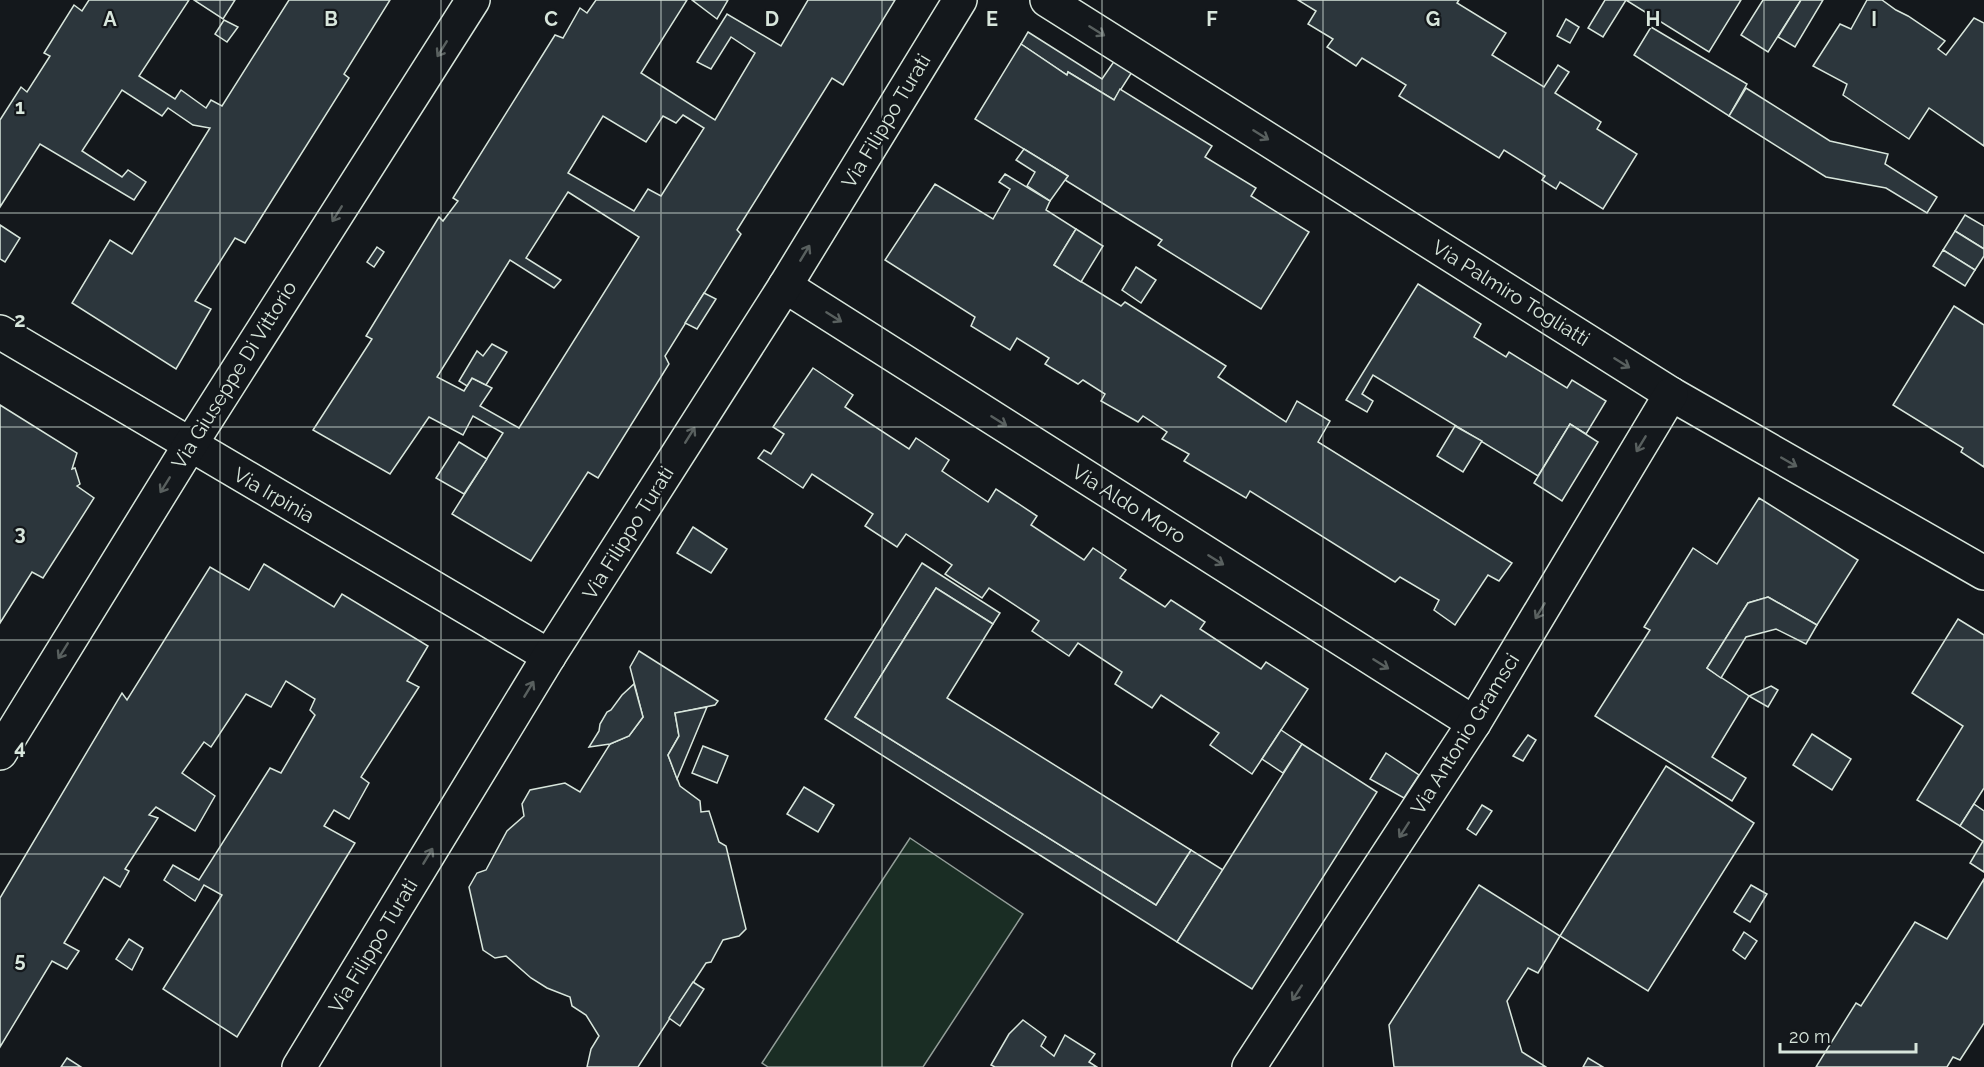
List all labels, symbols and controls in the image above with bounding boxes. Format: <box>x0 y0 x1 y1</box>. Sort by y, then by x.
text: A <box>103 7 117 31</box>
text: B <box>324 7 338 31</box>
text: C <box>544 7 558 31</box>
text: D <box>765 7 779 31</box>
text: E <box>986 7 998 31</box>
text: F <box>1206 7 1218 31</box>
text: G <box>1426 7 1440 31</box>
text: H <box>1646 7 1660 31</box>
text: I <box>1871 7 1877 31</box>
one-way arrow <box>1088 25 1105 38</box>
one-way arrow <box>435 40 447 57</box>
street label: Via Filippo Turati <box>837 50 935 192</box>
text: 1 <box>15 95 25 119</box>
one-way arrow <box>1253 129 1270 142</box>
one-way arrow <box>330 205 342 222</box>
street label: Via Palmiro Togliatti <box>1428 235 1594 351</box>
one-way arrow <box>799 245 811 262</box>
street label: Via Giuseppe Di Vittorio <box>166 277 302 473</box>
text: 2 <box>14 308 26 332</box>
one-way arrow <box>825 311 842 323</box>
one-way arrow <box>1613 357 1629 369</box>
one-way arrow <box>990 416 1007 428</box>
one-way arrow <box>683 427 696 444</box>
one-way arrow <box>1634 435 1646 452</box>
one-way arrow <box>1780 457 1798 468</box>
street label: Via Aldo Moro <box>1068 459 1190 549</box>
street label: Via Irpinia <box>229 462 319 528</box>
street label: Via Filippo Turati <box>577 462 679 604</box>
one-way arrow <box>158 476 170 493</box>
text: 3 <box>14 521 26 545</box>
one-way arrow <box>1208 553 1225 566</box>
one-way arrow <box>1534 602 1546 619</box>
one-way arrow <box>56 642 68 659</box>
street label: Via Antonio Gramsci <box>1406 649 1524 819</box>
one-way arrow <box>1372 659 1389 671</box>
one-way arrow <box>524 681 536 698</box>
text: 4 <box>14 735 26 759</box>
one-way arrow <box>1397 821 1409 838</box>
one-way arrow <box>422 848 434 865</box>
street label: Via Filippo Turati <box>324 875 422 1017</box>
text: 5 <box>14 948 26 972</box>
one-way arrow <box>1291 985 1303 1001</box>
scale bar <box>1780 1016 1916 1054</box>
text: 20 m <box>1789 1026 1831 1047</box>

